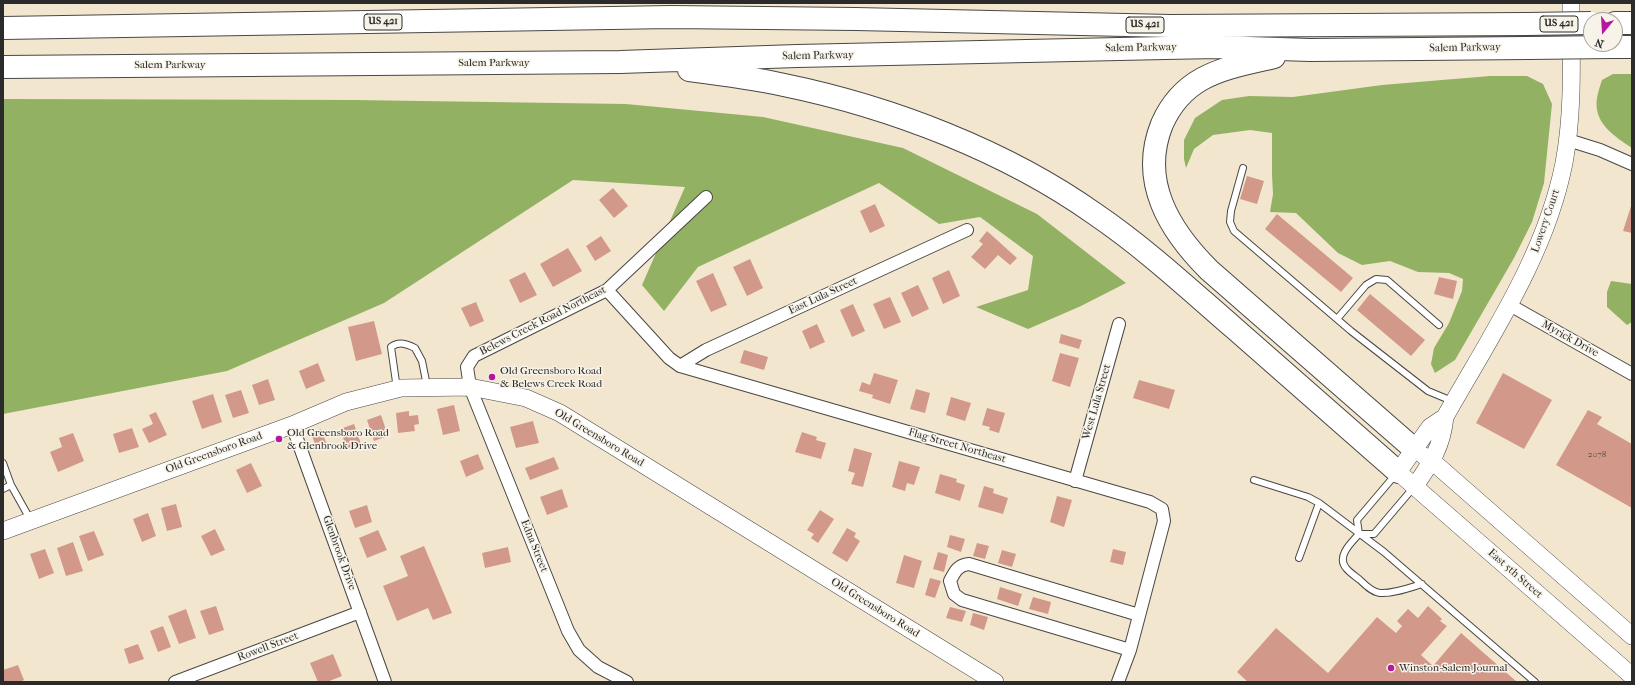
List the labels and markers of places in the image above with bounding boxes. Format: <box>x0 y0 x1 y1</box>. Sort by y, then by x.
place label: Old Greensboro Road & Belews Creek Road <box>500 364 602 390</box>
marker: Old Greensboro Road & Belews Creek Road <box>487 372 497 382</box>
place label: Old Greensboro Road & Glenbrook Drive <box>287 426 389 452</box>
marker: Old Greensboro Road & Glenbrook Drive <box>274 434 284 444</box>
place label: Winston-Salem Journal <box>1399 661 1508 675</box>
marker: Winston-Salem Journal <box>1386 663 1396 673</box>

